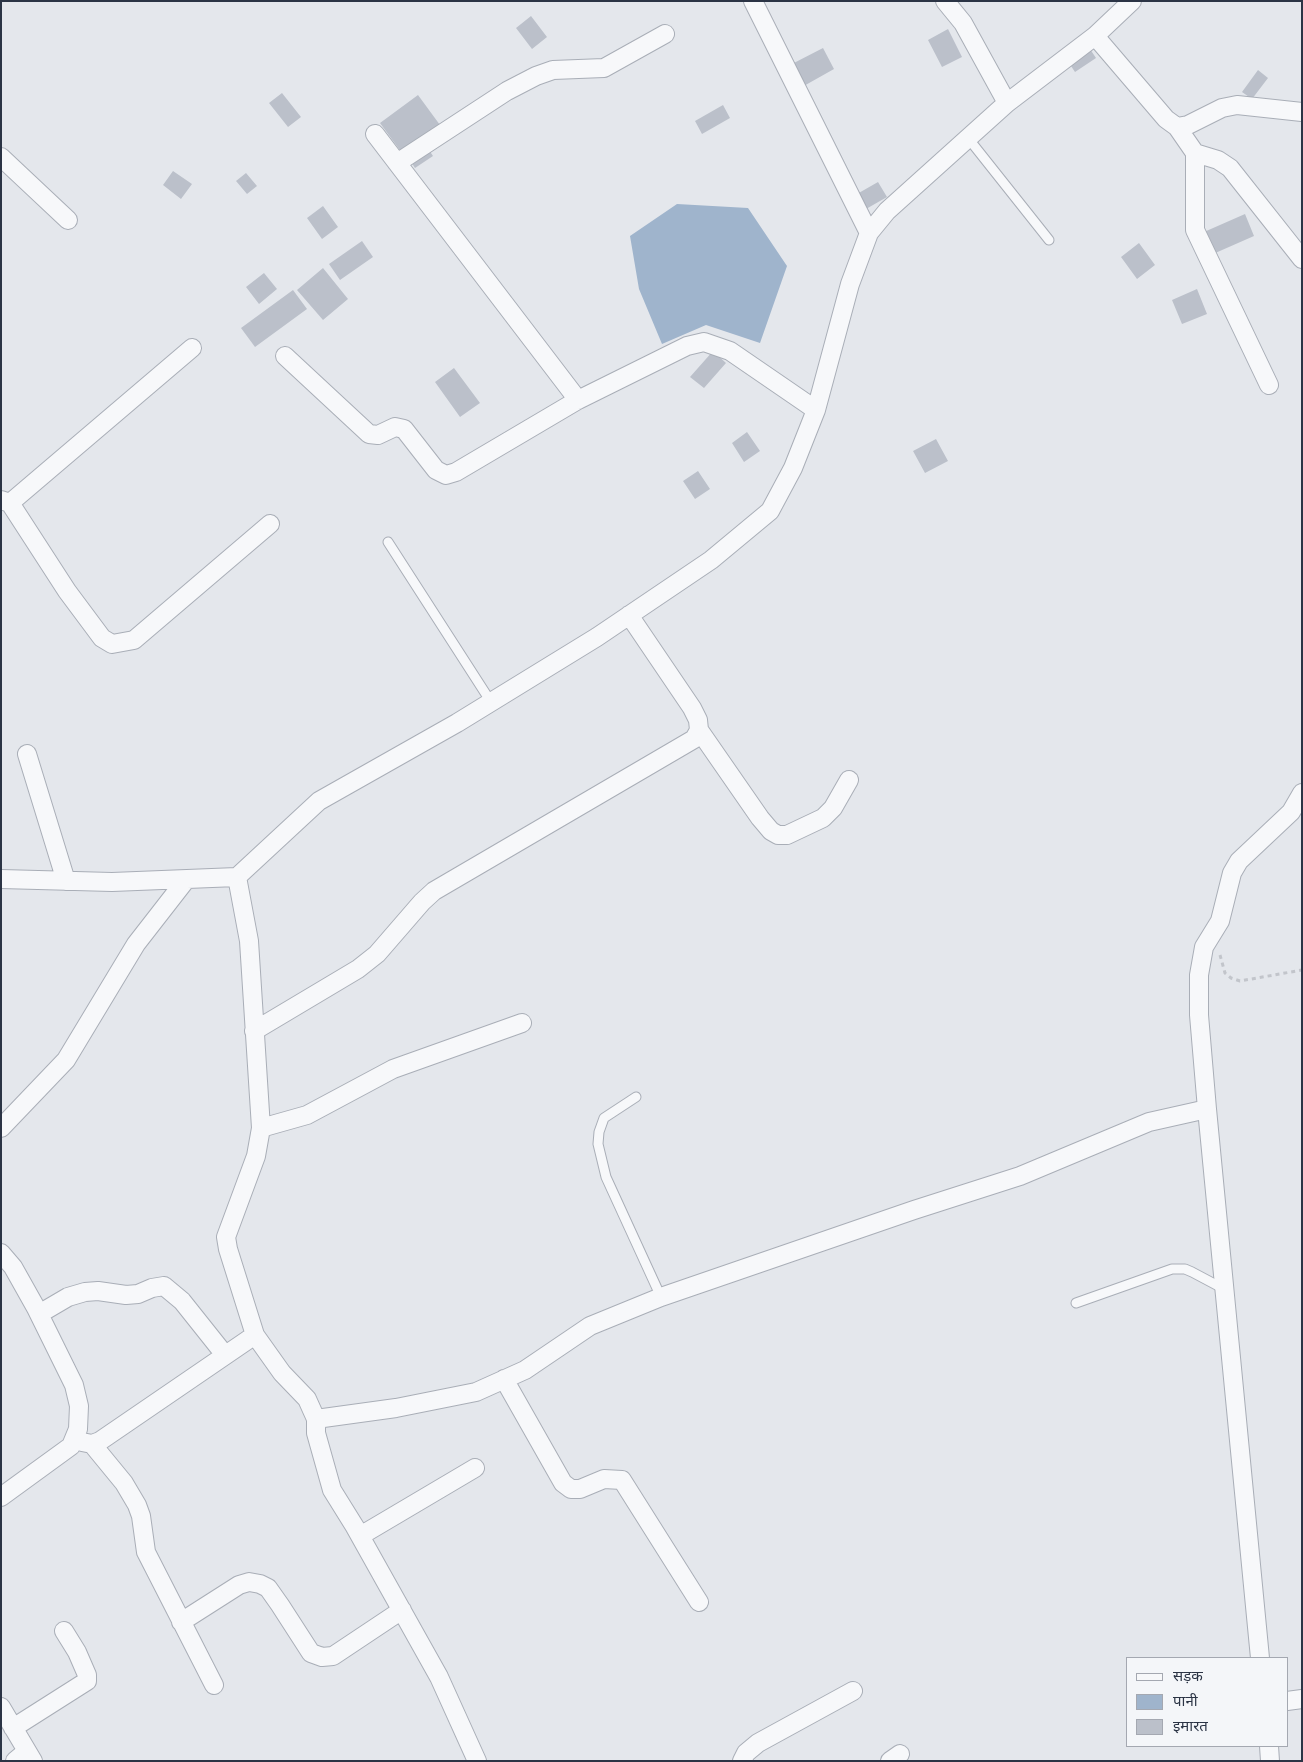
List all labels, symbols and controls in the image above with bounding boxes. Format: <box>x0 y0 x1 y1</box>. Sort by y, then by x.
legend <box>1126 1657 1288 1747</box>
text: सड़क <box>1173 1667 1203 1685</box>
text: पानी <box>1173 1692 1198 1710</box>
text: इमारत <box>1173 1717 1208 1735</box>

